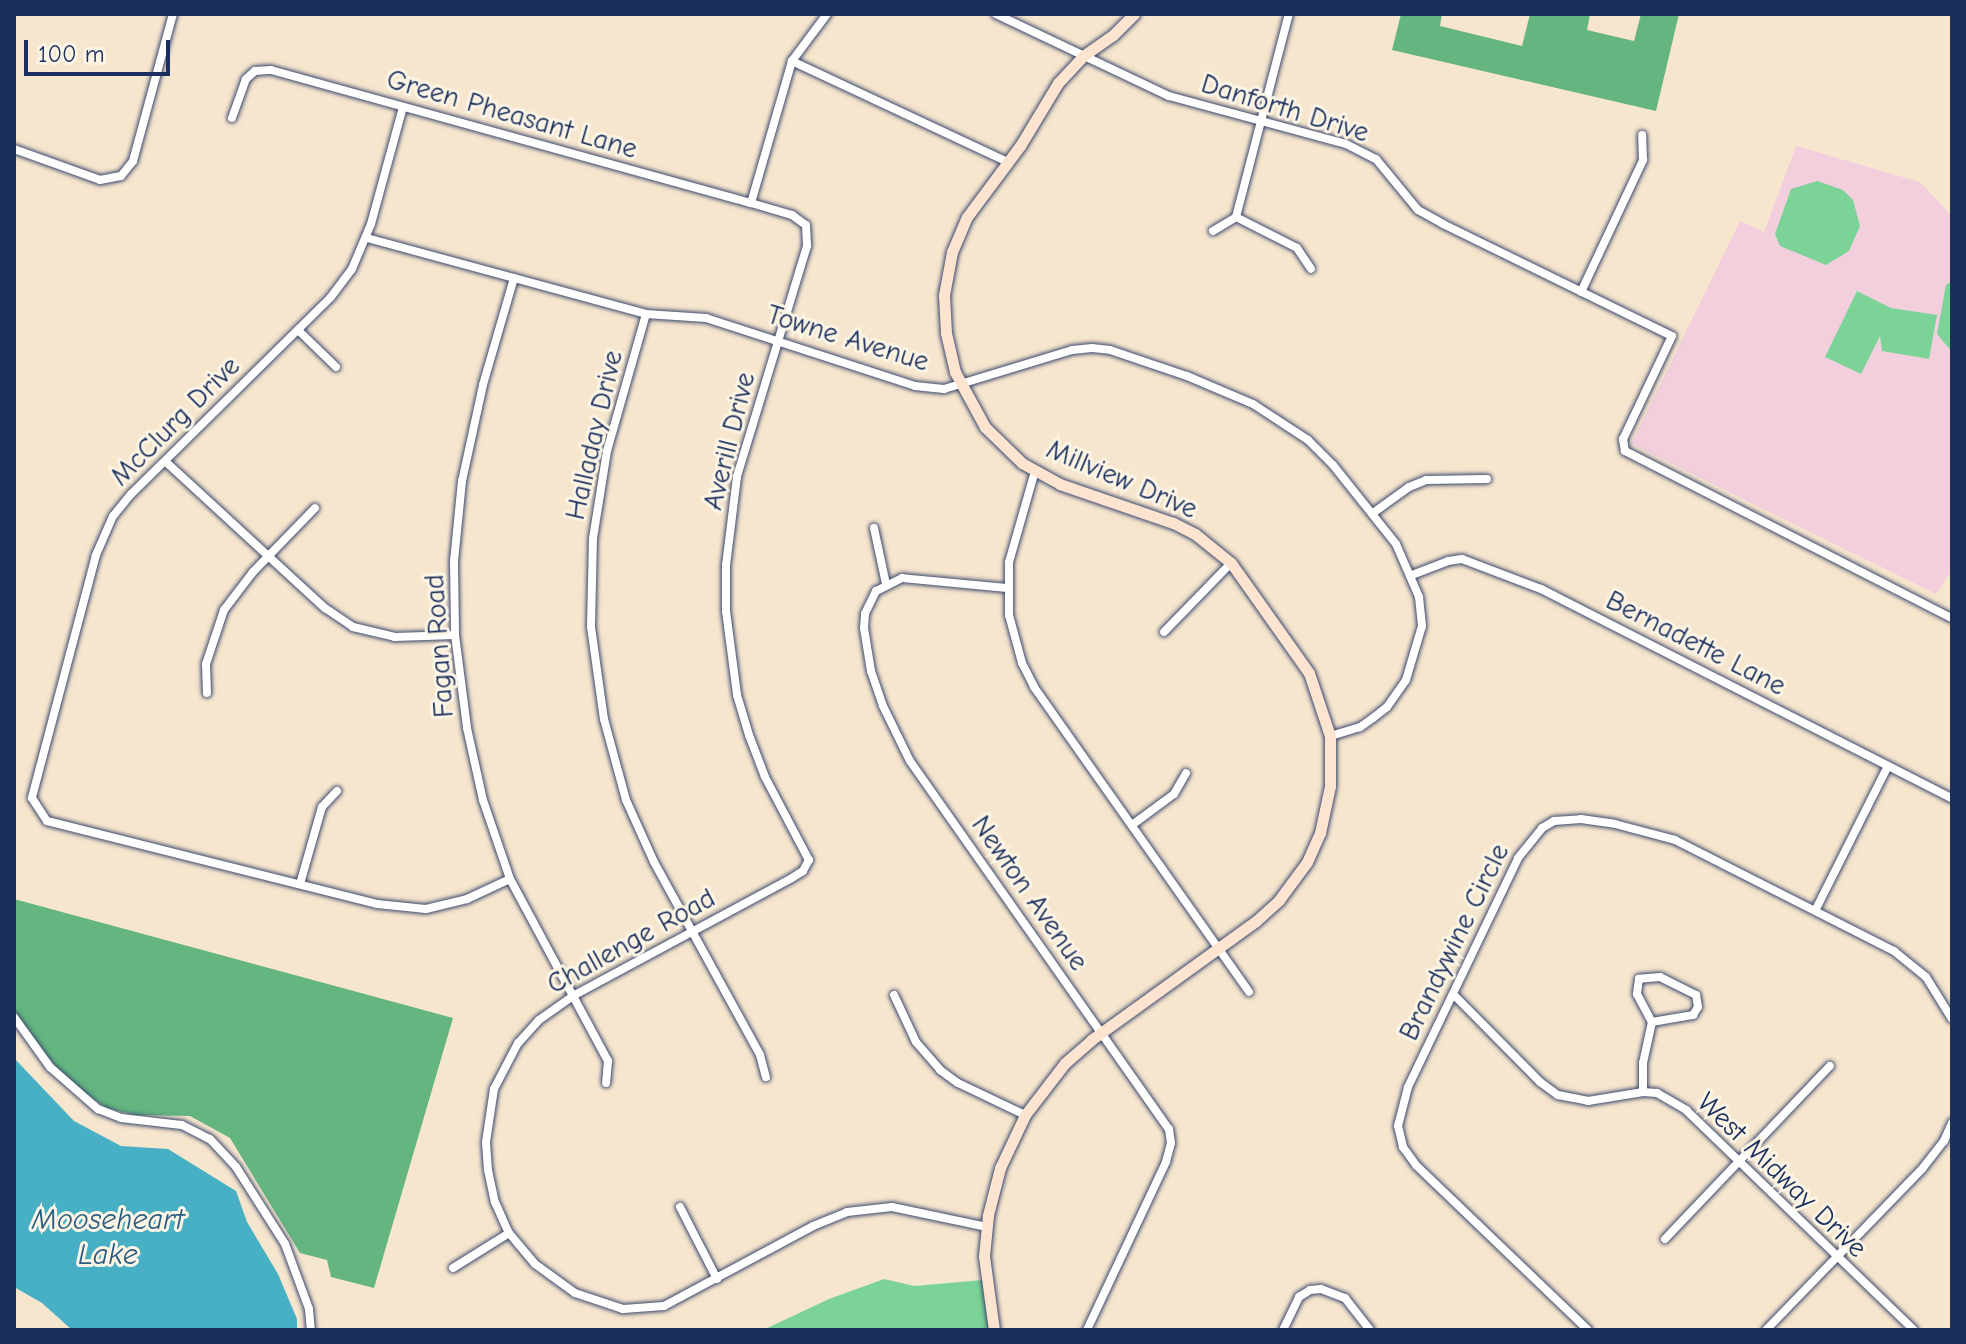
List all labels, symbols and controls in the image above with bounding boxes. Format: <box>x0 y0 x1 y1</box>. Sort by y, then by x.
scale bar <box>28 24 174 74</box>
text: 100 m <box>38 40 105 68</box>
street label: Green Pheasant Lane <box>383 62 641 166</box>
street label: Danforth Drive <box>1197 67 1373 149</box>
street label: Towne Avenue <box>763 297 933 379</box>
street label: Halladay Drive <box>558 347 630 523</box>
street label: McClurg Drive <box>103 349 247 493</box>
street label: Averill Drive <box>696 369 762 513</box>
street label: Millview Drive <box>1042 432 1202 526</box>
street label: Fagan Road <box>417 573 461 719</box>
street label: Bernadette Lane <box>1600 583 1792 703</box>
street label: Newton Avenue <box>964 809 1096 977</box>
street label: Brandywine Circle <box>1392 838 1516 1046</box>
street label: Challenge Road <box>541 881 721 1001</box>
street label: West Midway Drive <box>1690 1086 1874 1264</box>
water label: Mooseheart Lake <box>32 1202 184 1272</box>

